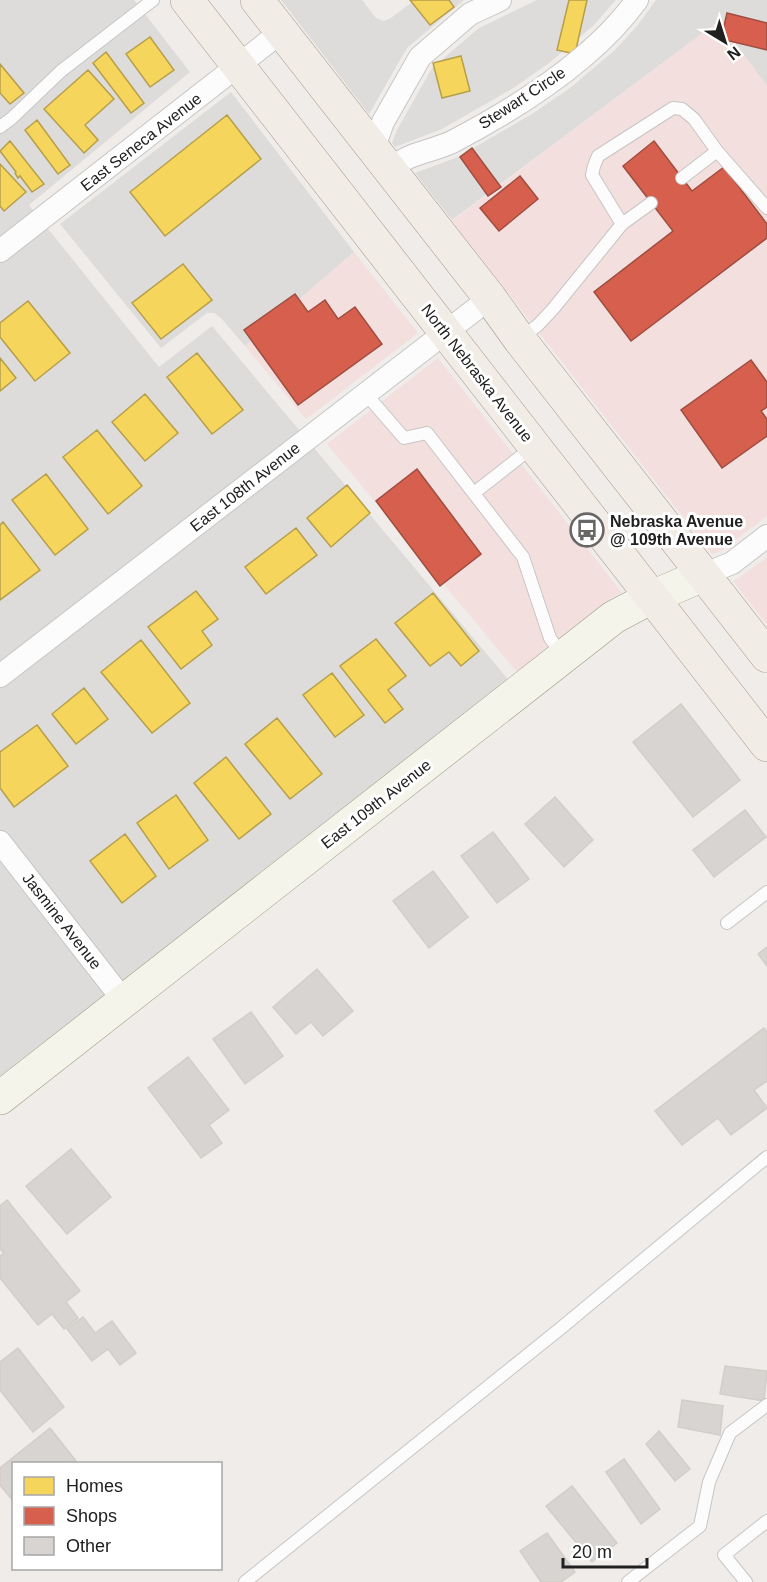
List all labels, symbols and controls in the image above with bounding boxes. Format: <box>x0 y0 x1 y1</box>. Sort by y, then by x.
north arrow <box>695 12 755 72</box>
text: N <box>724 43 744 64</box>
street label: Stewart Circle <box>476 64 568 132</box>
street label: East Seneca Avenue <box>77 90 205 194</box>
street label: North Nebraska Avenue <box>418 301 536 445</box>
street label: East 108th Avenue <box>187 439 303 535</box>
bus stop icon: Nebraska Avenue @ 109th Avenue <box>569 512 605 548</box>
place label: Nebraska Avenue @ 109th Avenue <box>610 513 743 548</box>
street label: East 109th Avenue <box>318 756 434 852</box>
street label: Jasmine Avenue <box>19 870 105 972</box>
legend <box>12 1462 222 1570</box>
text: Homes <box>66 1476 123 1496</box>
text: Shops <box>66 1506 117 1526</box>
scale bar <box>563 1531 647 1569</box>
text: Other <box>66 1536 111 1556</box>
text: 20 m <box>572 1542 612 1562</box>

